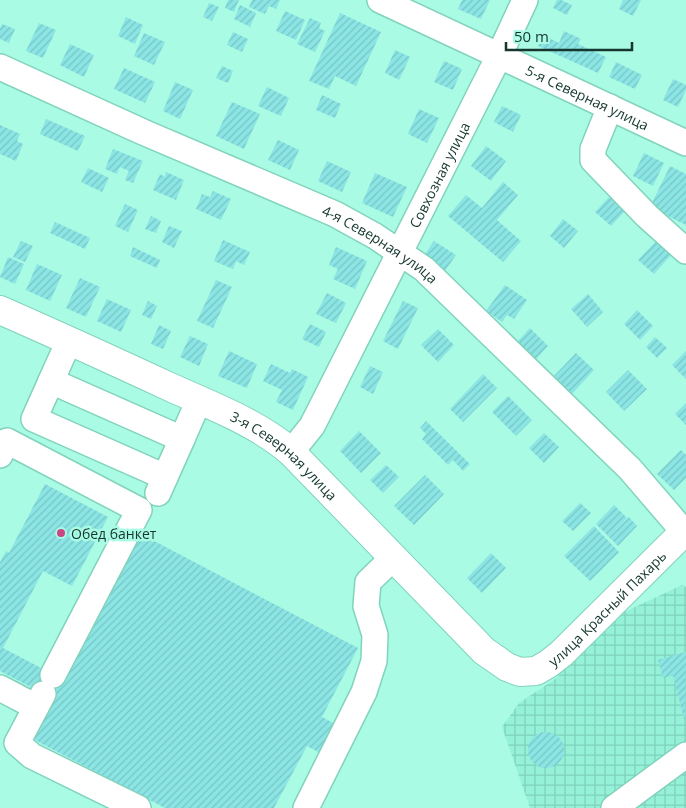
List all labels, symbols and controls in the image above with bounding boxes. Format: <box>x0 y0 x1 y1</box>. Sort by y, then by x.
scale bar <box>506 20 632 52</box>
text: 50 m <box>514 26 549 46</box>
street label: 5-я Северная улица <box>523 60 652 134</box>
street label: Совхозная улица <box>404 118 474 231</box>
street label: 4-я Северная улица <box>320 200 442 287</box>
street label: 3-я Северная улица <box>227 406 342 504</box>
place label: Обед банкет <box>71 524 157 543</box>
marker: Обед банкет <box>55 527 67 539</box>
street label: улица Красный Пахарь <box>544 546 670 670</box>

